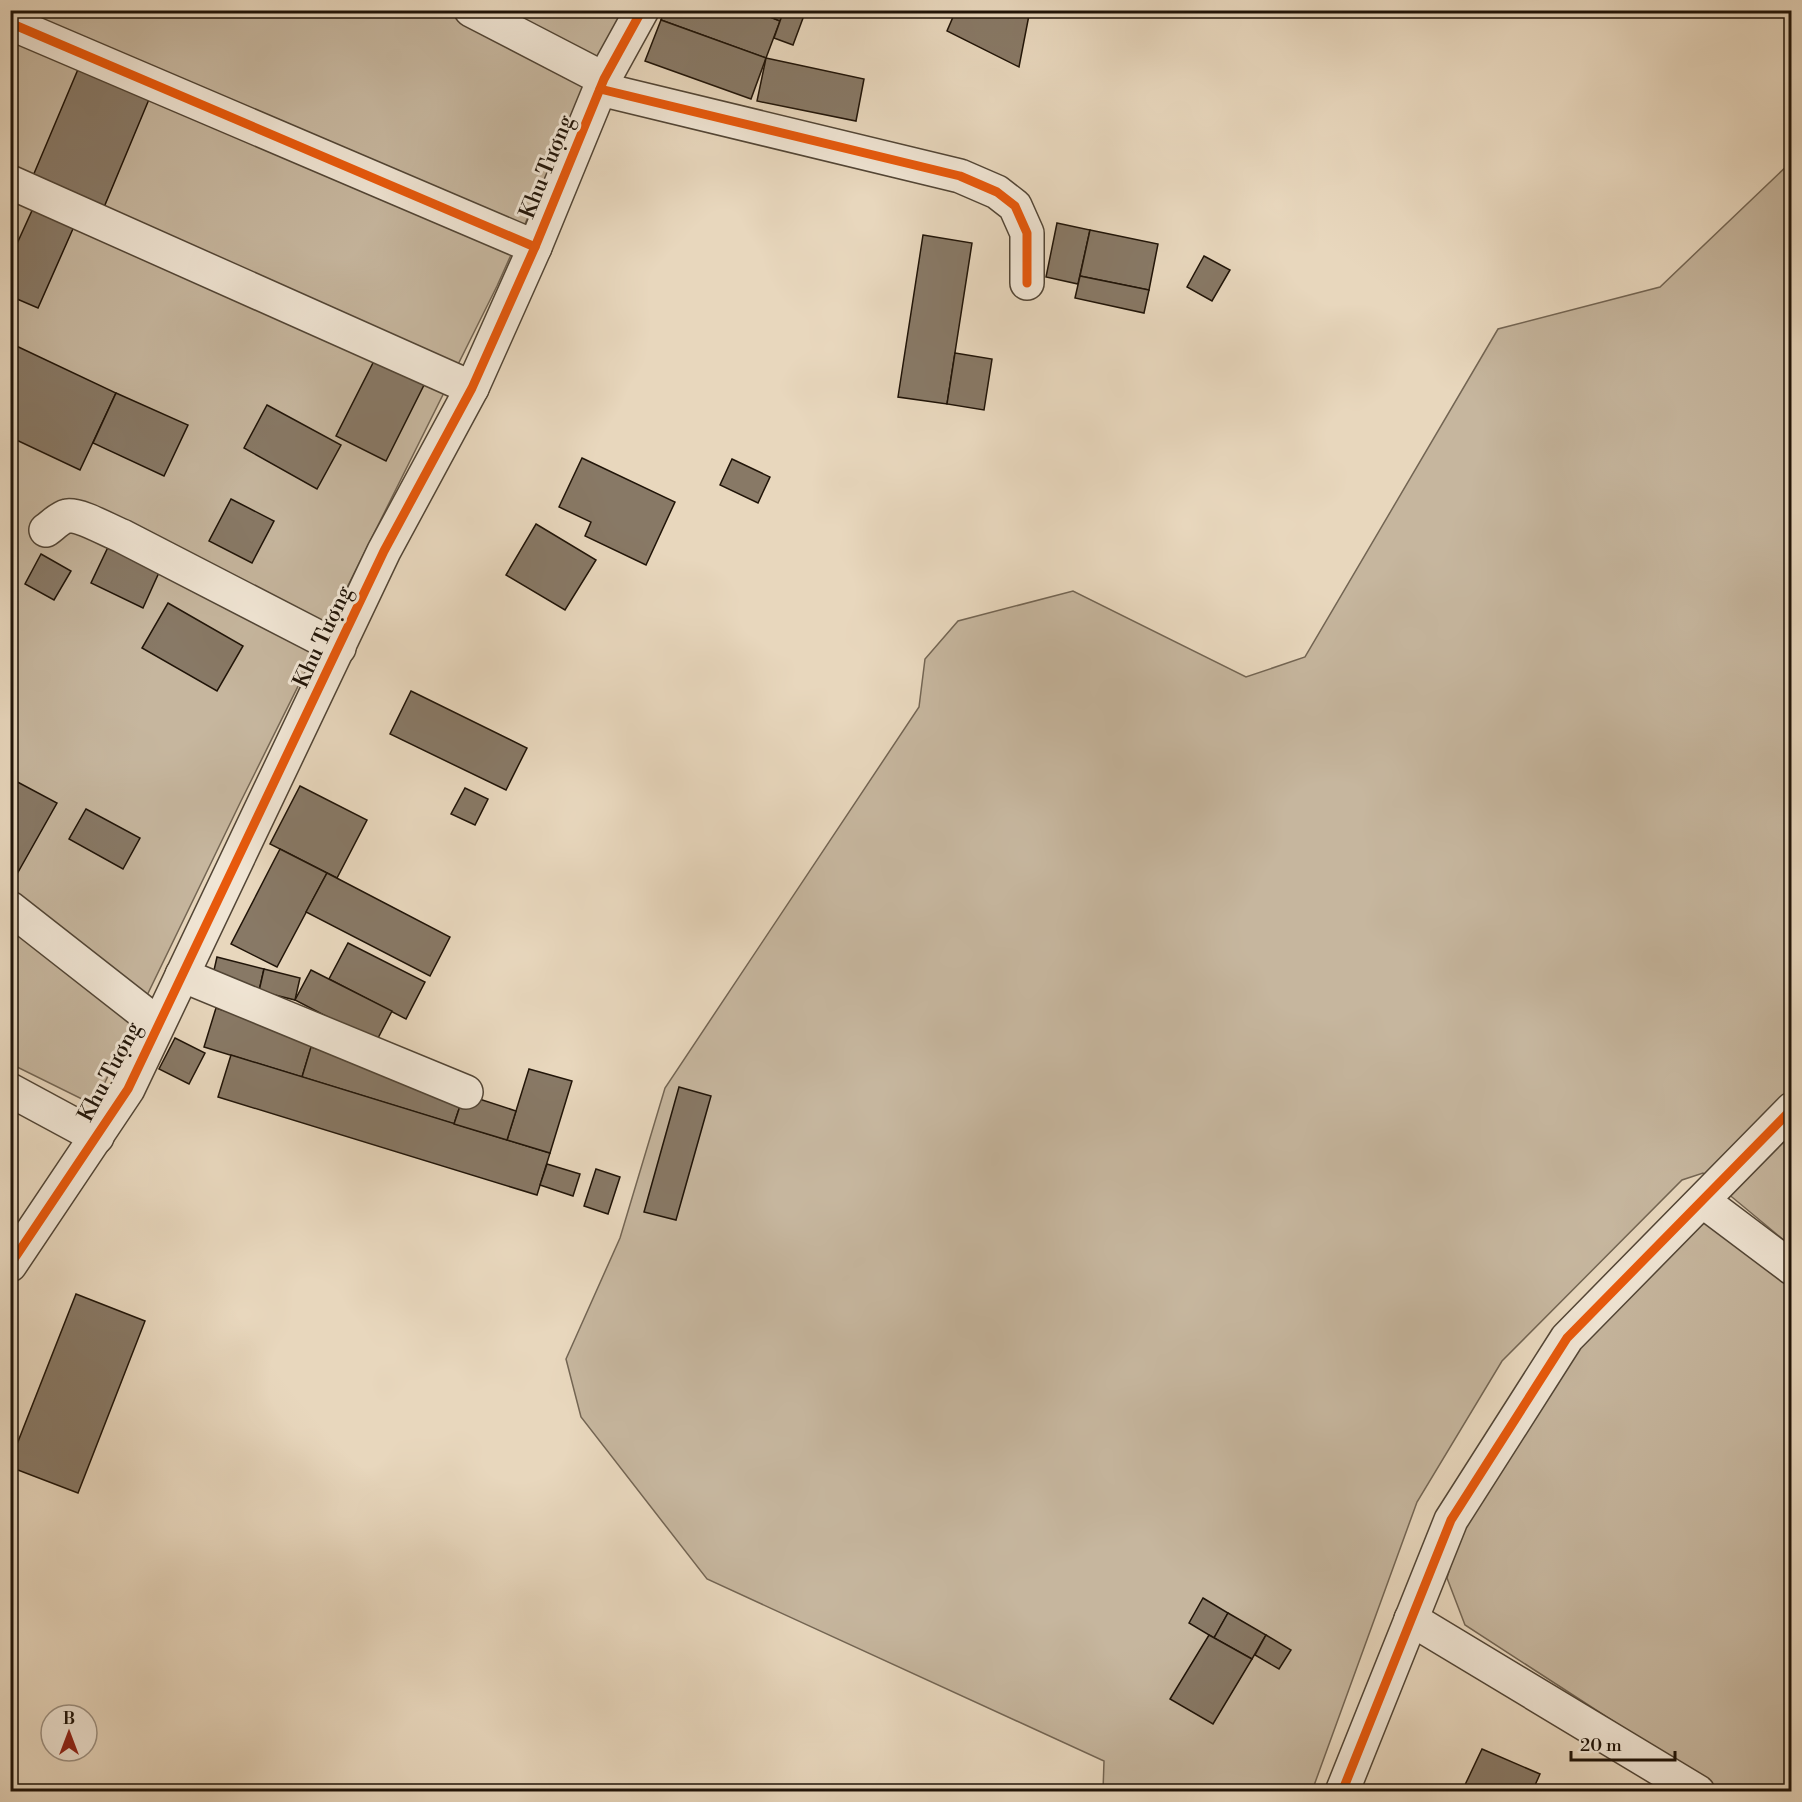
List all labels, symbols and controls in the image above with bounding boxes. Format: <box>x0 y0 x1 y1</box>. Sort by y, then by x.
street label: Khu Tượng <box>514 111 580 223</box>
street label: Khu Tượng <box>288 581 359 692</box>
street label: Khu Tượng <box>72 1017 148 1127</box>
north arrow <box>39 1703 99 1763</box>
text: B <box>63 1709 75 1729</box>
scale bar <box>1571 1724 1674 1762</box>
text: 20 m <box>1580 1734 1622 1757</box>

